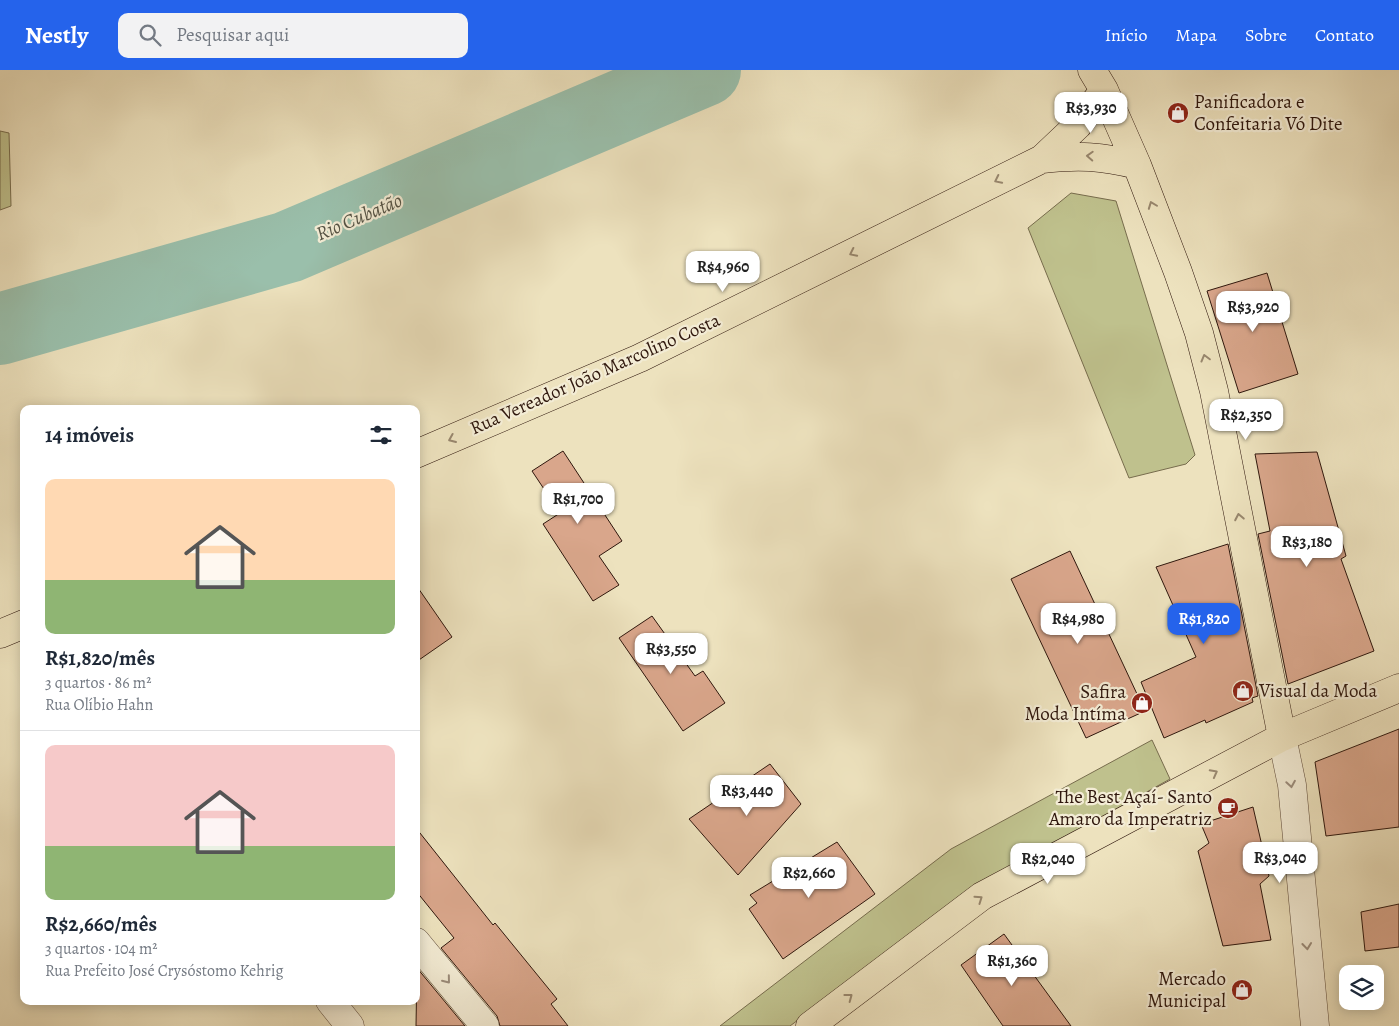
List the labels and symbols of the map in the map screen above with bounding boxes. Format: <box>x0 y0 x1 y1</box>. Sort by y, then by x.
place label: Panificadora e Confeitaria Vó Dite <box>1194 89 1342 137</box>
pin: R$3,930 <box>1045 92 1137 134</box>
shop icon: Panificadora e Confeitaria Vó Dite <box>1166 101 1190 125</box>
one-way arrow <box>1086 151 1094 162</box>
one-way arrow <box>995 174 1004 184</box>
water label: Rio Cubatão <box>312 187 406 247</box>
one-way arrow <box>1148 201 1158 210</box>
one-way arrow <box>849 246 858 257</box>
pin: R$4,960 <box>677 250 769 293</box>
pin: R$3,920 <box>1207 290 1299 333</box>
street label: Rua Vereador João Marcolino Costa <box>466 307 724 441</box>
one-way arrow <box>1201 355 1211 363</box>
pin: R$2,350 <box>1200 398 1292 441</box>
one-way arrow <box>448 432 457 443</box>
pin: R$1,700 <box>532 482 624 525</box>
one-way arrow <box>1234 513 1245 521</box>
pin: R$3,180 <box>1261 526 1353 568</box>
pin: R$4,980 <box>1032 602 1124 645</box>
pin: R$1,820 <box>1158 602 1250 645</box>
pin: R$3,550 <box>625 632 717 675</box>
place label: Visual da Moda <box>1258 678 1378 704</box>
place label: Safira Moda Intíma <box>1025 679 1126 727</box>
shop icon: Visual da Moda <box>1231 679 1255 703</box>
shop icon: Safira Moda Intíma <box>1130 691 1154 715</box>
one-way arrow <box>1209 769 1218 779</box>
pin: R$3,440 <box>701 774 793 817</box>
one-way arrow <box>1285 781 1296 789</box>
place label: The Best Açaí- Santo Amaro da Imperatriz <box>1048 784 1212 832</box>
cafe icon: The Best Açaí- Santo Amaro da Imperatriz <box>1216 796 1240 820</box>
pin: R$2,040 <box>1002 842 1094 885</box>
pin: R$3,040 <box>1234 842 1326 884</box>
pin: R$2,660 <box>763 856 855 899</box>
one-way arrow <box>973 896 982 905</box>
one-way arrow <box>1301 942 1312 950</box>
pin: R$1,360 <box>966 944 1058 987</box>
place label: Mercado Municipal <box>1147 966 1226 1014</box>
one-way arrow <box>442 974 451 983</box>
shop icon: Mercado Municipal <box>1230 978 1254 1002</box>
one-way arrow <box>843 994 852 1002</box>

